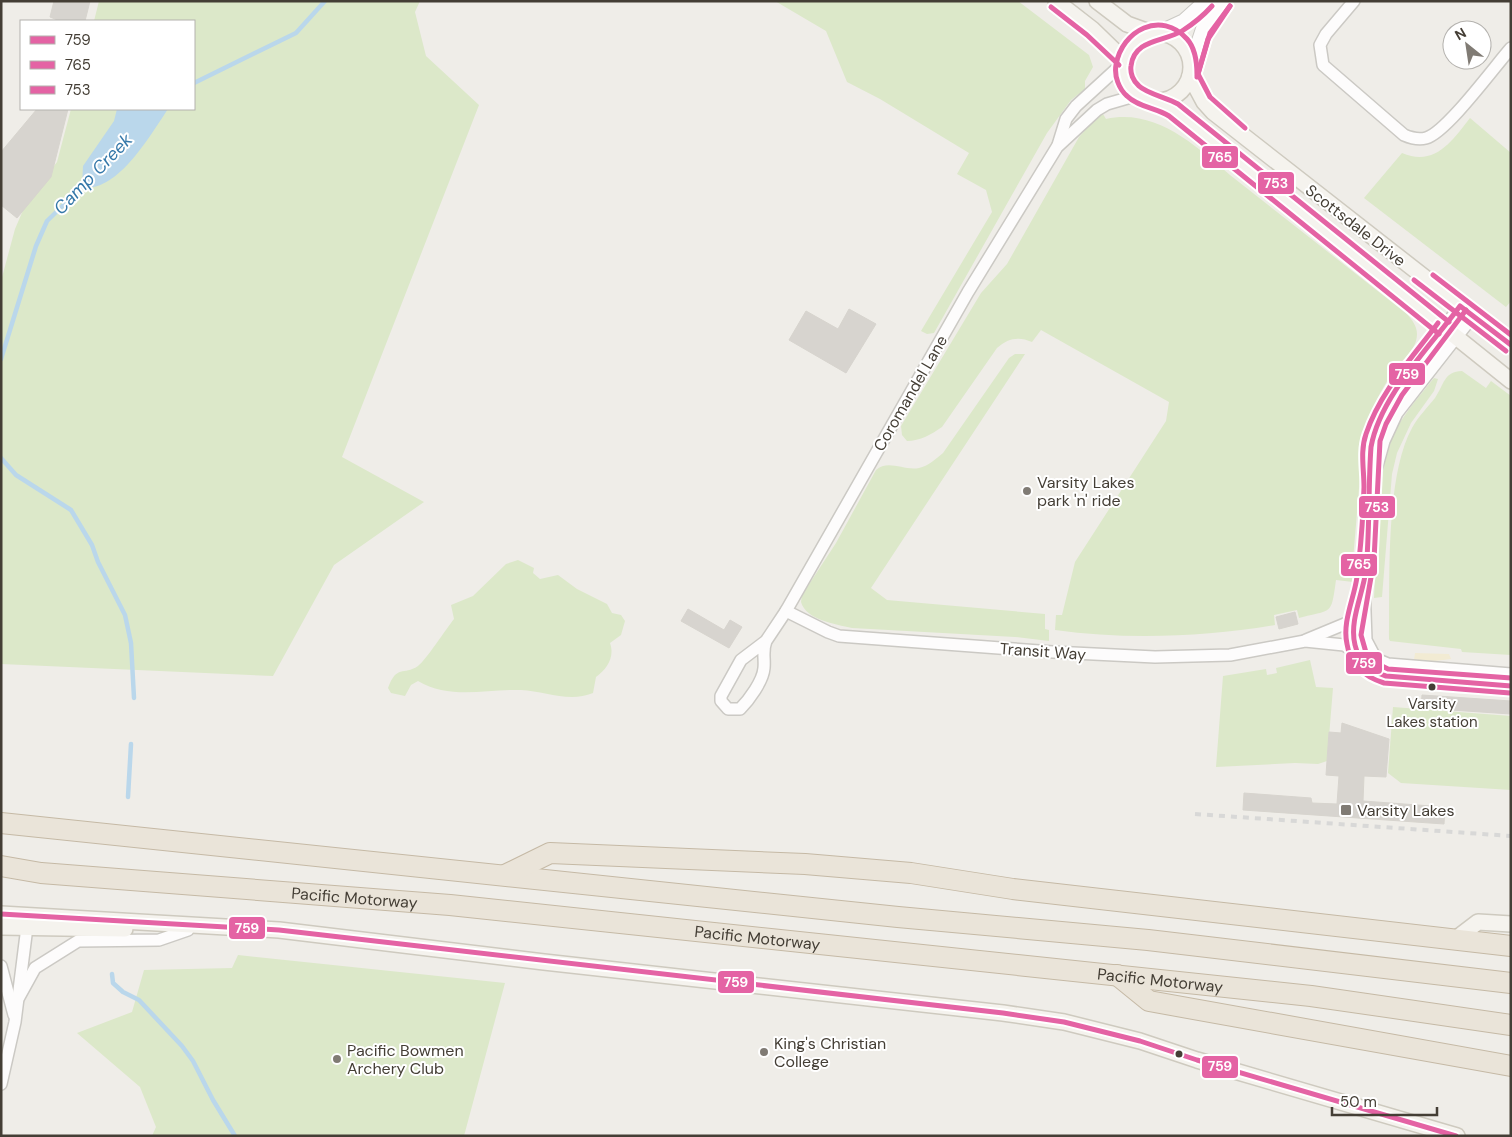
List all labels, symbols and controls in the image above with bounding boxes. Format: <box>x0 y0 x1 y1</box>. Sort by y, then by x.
legend <box>20 20 195 110</box>
north arrow <box>1442 20 1492 70</box>
text: N <box>1452 23 1469 44</box>
text: 759 <box>65 30 91 50</box>
text: 765 <box>65 55 91 75</box>
text: 753 <box>65 80 91 100</box>
water label: Camp Creek <box>48 128 138 220</box>
line badge: 765 <box>1201 145 1239 169</box>
text: 765 <box>1208 148 1232 166</box>
line badge: 753 <box>1257 171 1295 195</box>
text: 753 <box>1264 174 1288 192</box>
street label: Scottsdale Drive <box>1301 180 1410 271</box>
street label: Coromandel Lane <box>869 331 952 455</box>
line badge: 759 <box>1388 362 1426 386</box>
text: 759 <box>1395 365 1419 383</box>
place label: Varsity Lakes park 'n' ride <box>1037 472 1134 511</box>
marker: Varsity Lakes park 'n' ride <box>1021 485 1033 497</box>
line badge: 753 <box>1358 495 1396 519</box>
text: 753 <box>1365 498 1389 516</box>
line badge: 765 <box>1340 553 1378 577</box>
text: 765 <box>1347 555 1371 573</box>
street label: Transit Way <box>999 638 1087 665</box>
line badge: 759 <box>1345 651 1383 675</box>
text: 759 <box>1352 654 1376 672</box>
marker: Varsity Lakes station <box>1427 682 1437 692</box>
place label: Varsity Lakes station <box>1386 694 1478 732</box>
place label: Varsity Lakes <box>1357 800 1454 821</box>
marker: Varsity Lakes <box>1339 803 1353 817</box>
street label: Pacific Motorway <box>291 883 418 913</box>
line badge: 759 <box>228 916 266 940</box>
text: 759 <box>235 919 259 937</box>
street label: Pacific Motorway <box>693 921 821 955</box>
street label: Pacific Motorway <box>1096 963 1224 998</box>
line badge: 759 <box>717 970 755 994</box>
text: 759 <box>724 973 748 991</box>
place label: King's Christian College <box>774 1033 886 1072</box>
place label: Pacific Bowmen Archery Club <box>347 1040 464 1079</box>
marker: King's Christian College <box>758 1046 770 1058</box>
unlabelled marker <box>1174 1049 1184 1059</box>
marker: Pacific Bowmen Archery Club <box>331 1053 343 1065</box>
line badge: 759 <box>1201 1055 1239 1079</box>
text: 759 <box>1208 1057 1232 1075</box>
scale bar <box>1332 1084 1437 1116</box>
text: 50 m <box>1340 1092 1377 1112</box>

